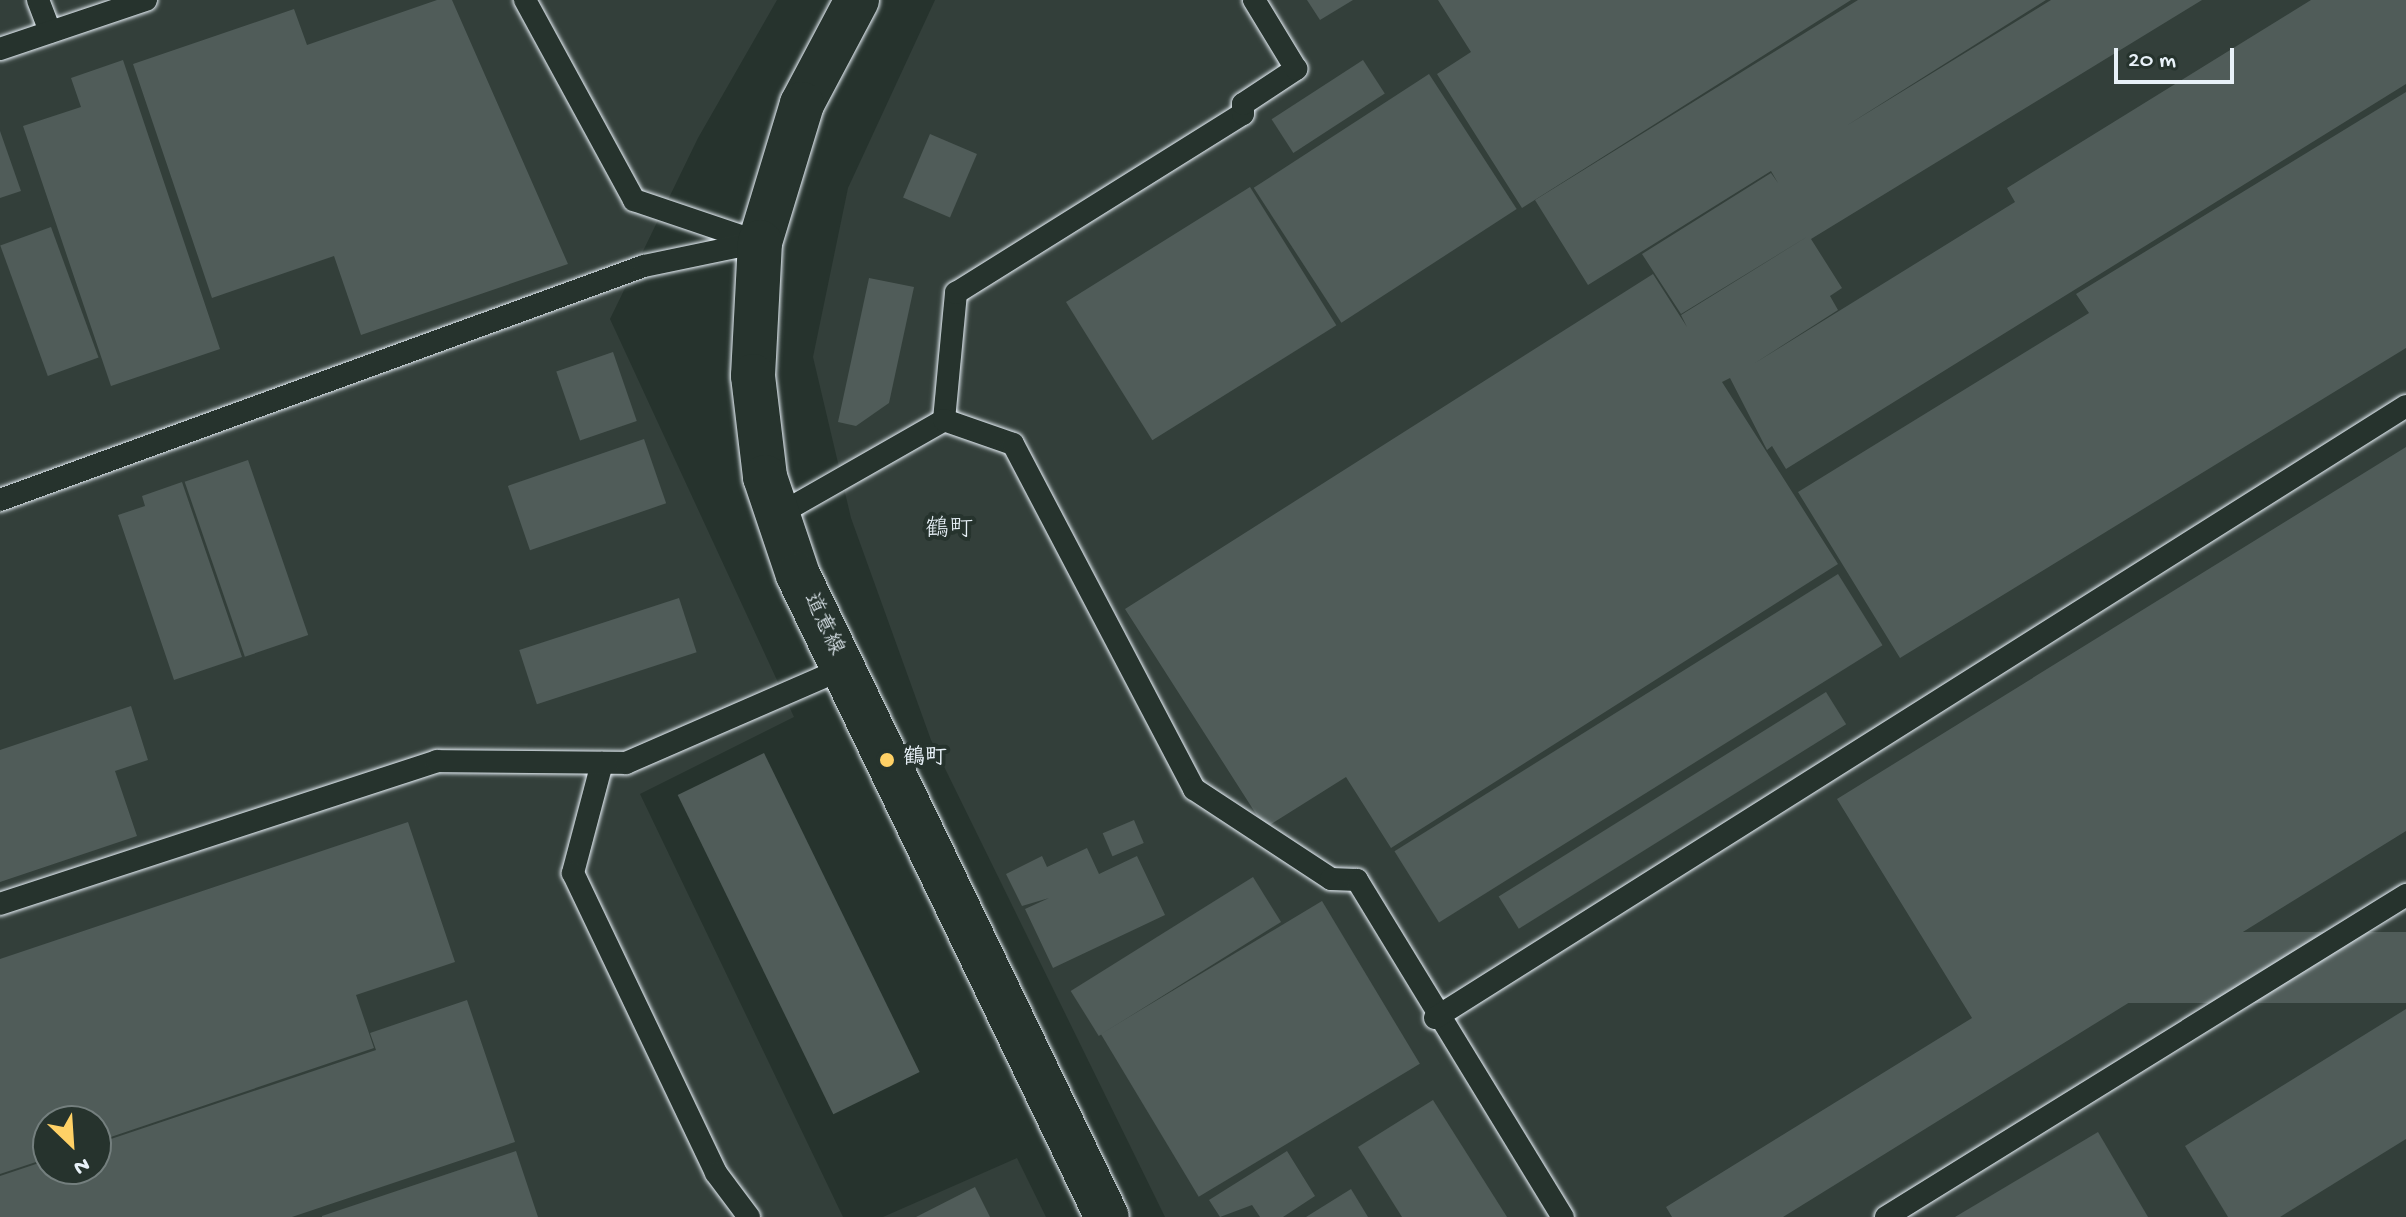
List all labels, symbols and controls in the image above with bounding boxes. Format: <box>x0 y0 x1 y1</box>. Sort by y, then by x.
scale bar <box>2118 32 2238 82</box>
text: 20 m <box>2128 47 2176 76</box>
district label: 鶴町 <box>925 517 973 545</box>
street label: 道意線 <box>796 590 848 660</box>
place label: 鶴町 <box>903 747 947 773</box>
marker: 鶴町 <box>878 751 896 769</box>
north arrow <box>32 1105 112 1185</box>
text: N <box>69 1150 93 1180</box>

